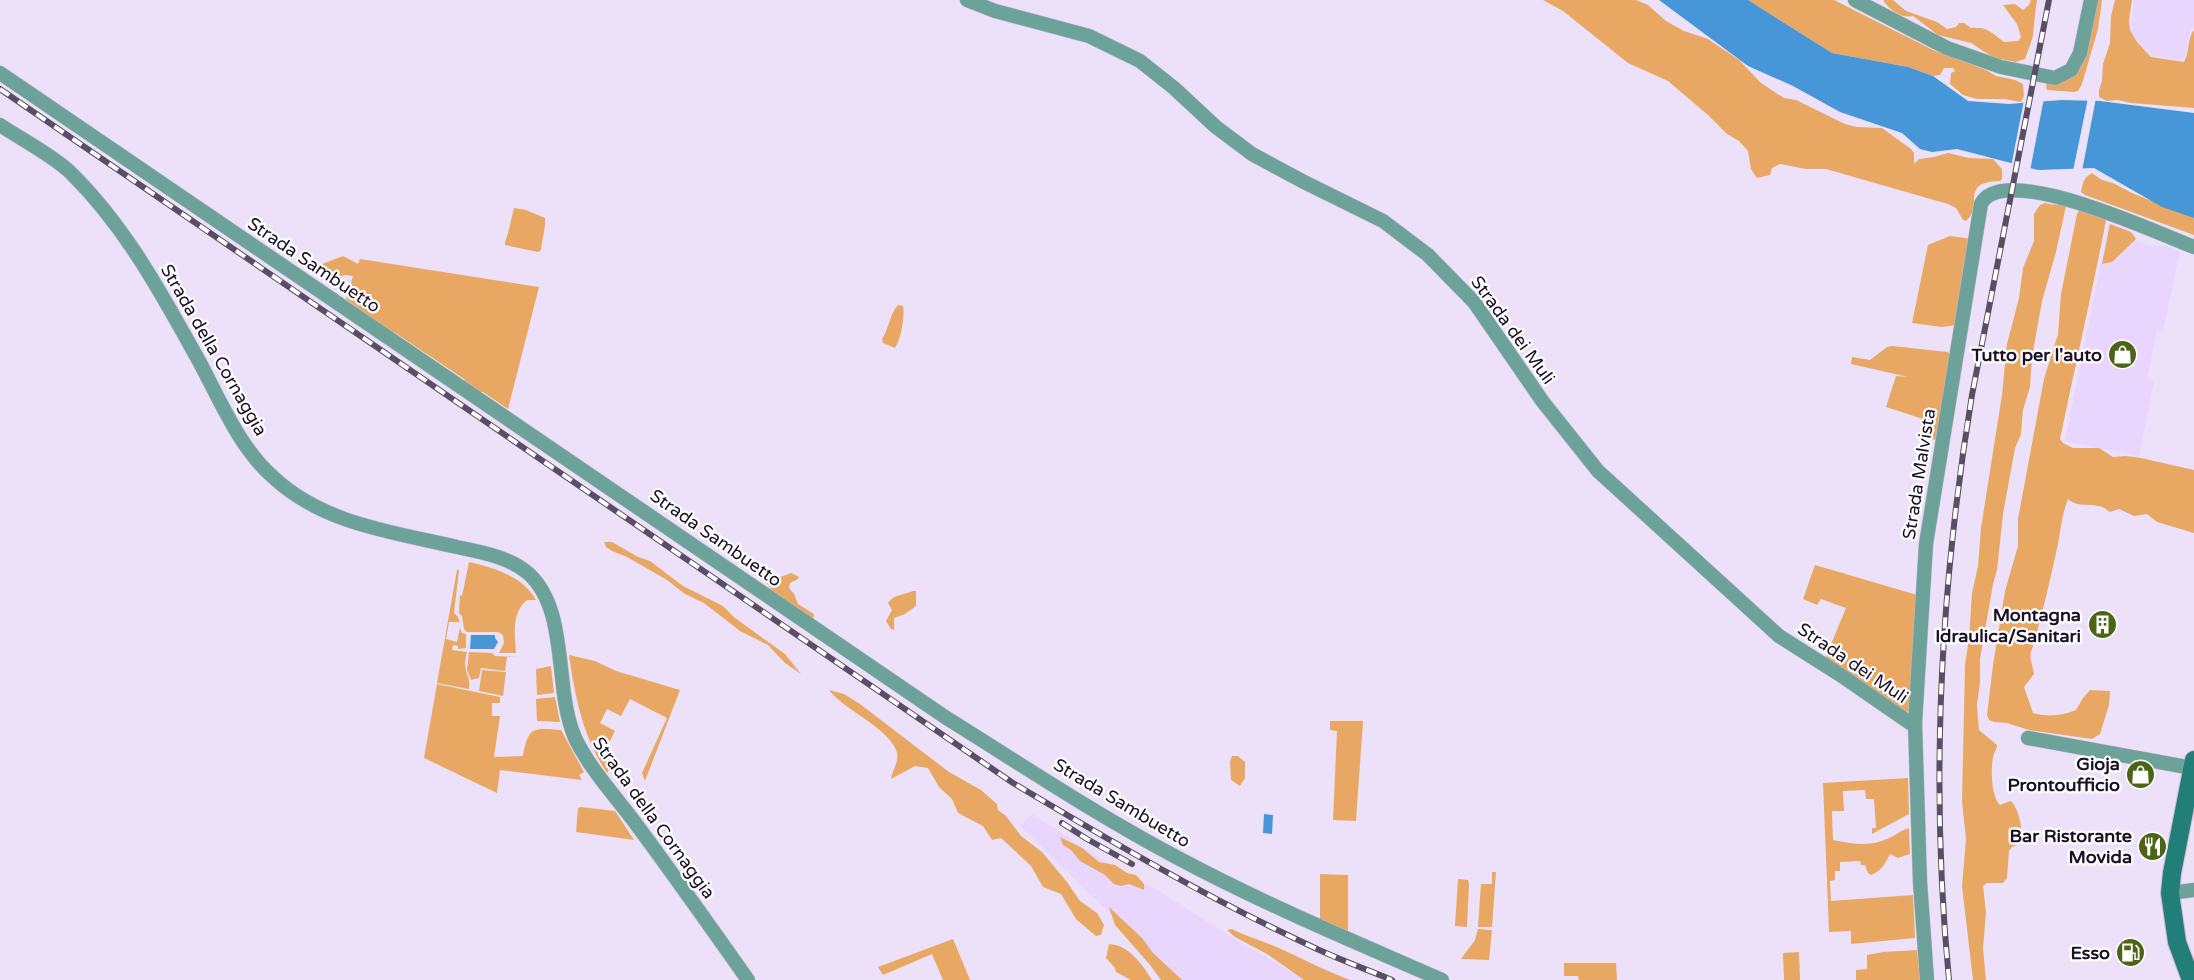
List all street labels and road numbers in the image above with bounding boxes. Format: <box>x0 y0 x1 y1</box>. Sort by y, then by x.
street label: Strada Sambuetto <box>243 212 385 318</box>
street label: Strada della Cornaggia <box>156 260 272 440</box>
street label: Strada dei Muli <box>1466 272 1560 388</box>
street label: Strada Malvista <box>1898 407 1940 541</box>
street label: Strada Sambuetto <box>646 484 786 592</box>
street label: Strada dei Muli <box>1794 618 1912 708</box>
street label: Strada della Cornaggia <box>588 733 720 903</box>
street label: Strada Sambuetto <box>1050 754 1194 853</box>

